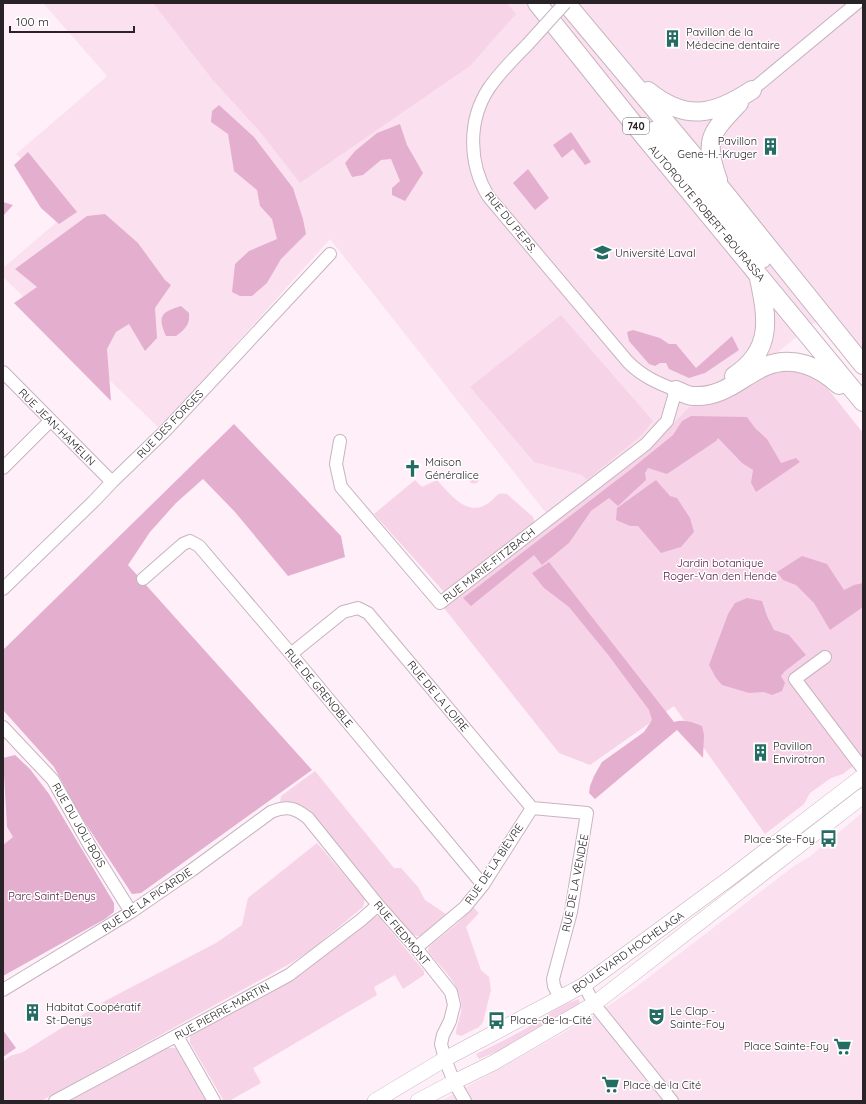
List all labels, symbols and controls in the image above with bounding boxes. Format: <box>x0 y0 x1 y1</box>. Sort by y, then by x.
scale bar <box>10 8 134 34</box>
text: 100 m <box>16 14 49 29</box>
place label: Pavillon de la Médecine dentaire <box>686 25 780 52</box>
building icon: Pavillon de la Médecine dentaire <box>663 28 683 48</box>
road number: 740 <box>623 118 649 134</box>
place label: Pavillon Gene-H.-Kruger <box>677 134 758 161</box>
building icon: Pavillon Gene-H.-Kruger <box>760 137 780 157</box>
street label: AUTOROUTE ROBERT-BOURASSA <box>646 142 768 284</box>
street label: RUE DU P.E.P.S. <box>482 189 540 255</box>
school or university icon: Université Laval <box>592 243 612 263</box>
place label: Université Laval <box>615 246 696 260</box>
street label: RUE JEAN-HAMELIN <box>16 386 98 468</box>
street label: RUE DES FORGES <box>134 387 206 461</box>
place label: Maison Généralice <box>425 455 479 482</box>
church icon: Maison Généralice <box>402 458 422 478</box>
street label: RUE MARIE-FITZBACH <box>440 525 538 605</box>
park label: Jardin botanique Roger-Van den Hende <box>663 556 777 583</box>
street label: RUE DE GRENOBLE <box>282 646 356 730</box>
street label: RUE DE LA LOIRE <box>404 658 472 734</box>
place label: Pavillon Envirotron <box>773 739 825 766</box>
building icon: Pavillon Envirotron <box>750 742 770 762</box>
street label: RUE DU JOLI-BOIS <box>49 780 109 870</box>
street label: RUE DE LA BIÈVRE <box>462 821 526 907</box>
bus stop icon: Place-Ste-Foy <box>818 829 838 849</box>
place label: Place-Ste-Foy <box>744 832 815 846</box>
street label: RUE DE LA VENDÉE <box>559 833 591 933</box>
street label: RUE DE LA PICARDIE <box>99 865 195 935</box>
park label: Parc Saint-Denys <box>8 889 96 903</box>
street label: RUE FIEDMONT <box>371 898 433 968</box>
street label: BOULEVARD HOCHELAGA <box>569 908 687 996</box>
street label: RUE PIERRE-MARTIN <box>172 979 272 1043</box>
place label: Habitat Coopératif St-Denys <box>46 1000 141 1027</box>
building icon: Habitat Coopératif St-Denys <box>23 1003 43 1023</box>
place label: Le Clap - Sainte-Foy <box>670 1004 725 1031</box>
theatre icon: Le Clap - Sainte-Foy <box>647 1007 667 1027</box>
bus stop icon: Place-de-la-Cité <box>487 1010 507 1030</box>
place label: Place-de-la-Cité <box>510 1013 592 1027</box>
supermarket icon: Place Sainte-Foy <box>832 1036 852 1056</box>
place label: Place Sainte-Foy <box>744 1039 829 1053</box>
supermarket icon: Place de la Cité <box>600 1075 620 1095</box>
place label: Place de la Cité <box>623 1078 701 1092</box>

